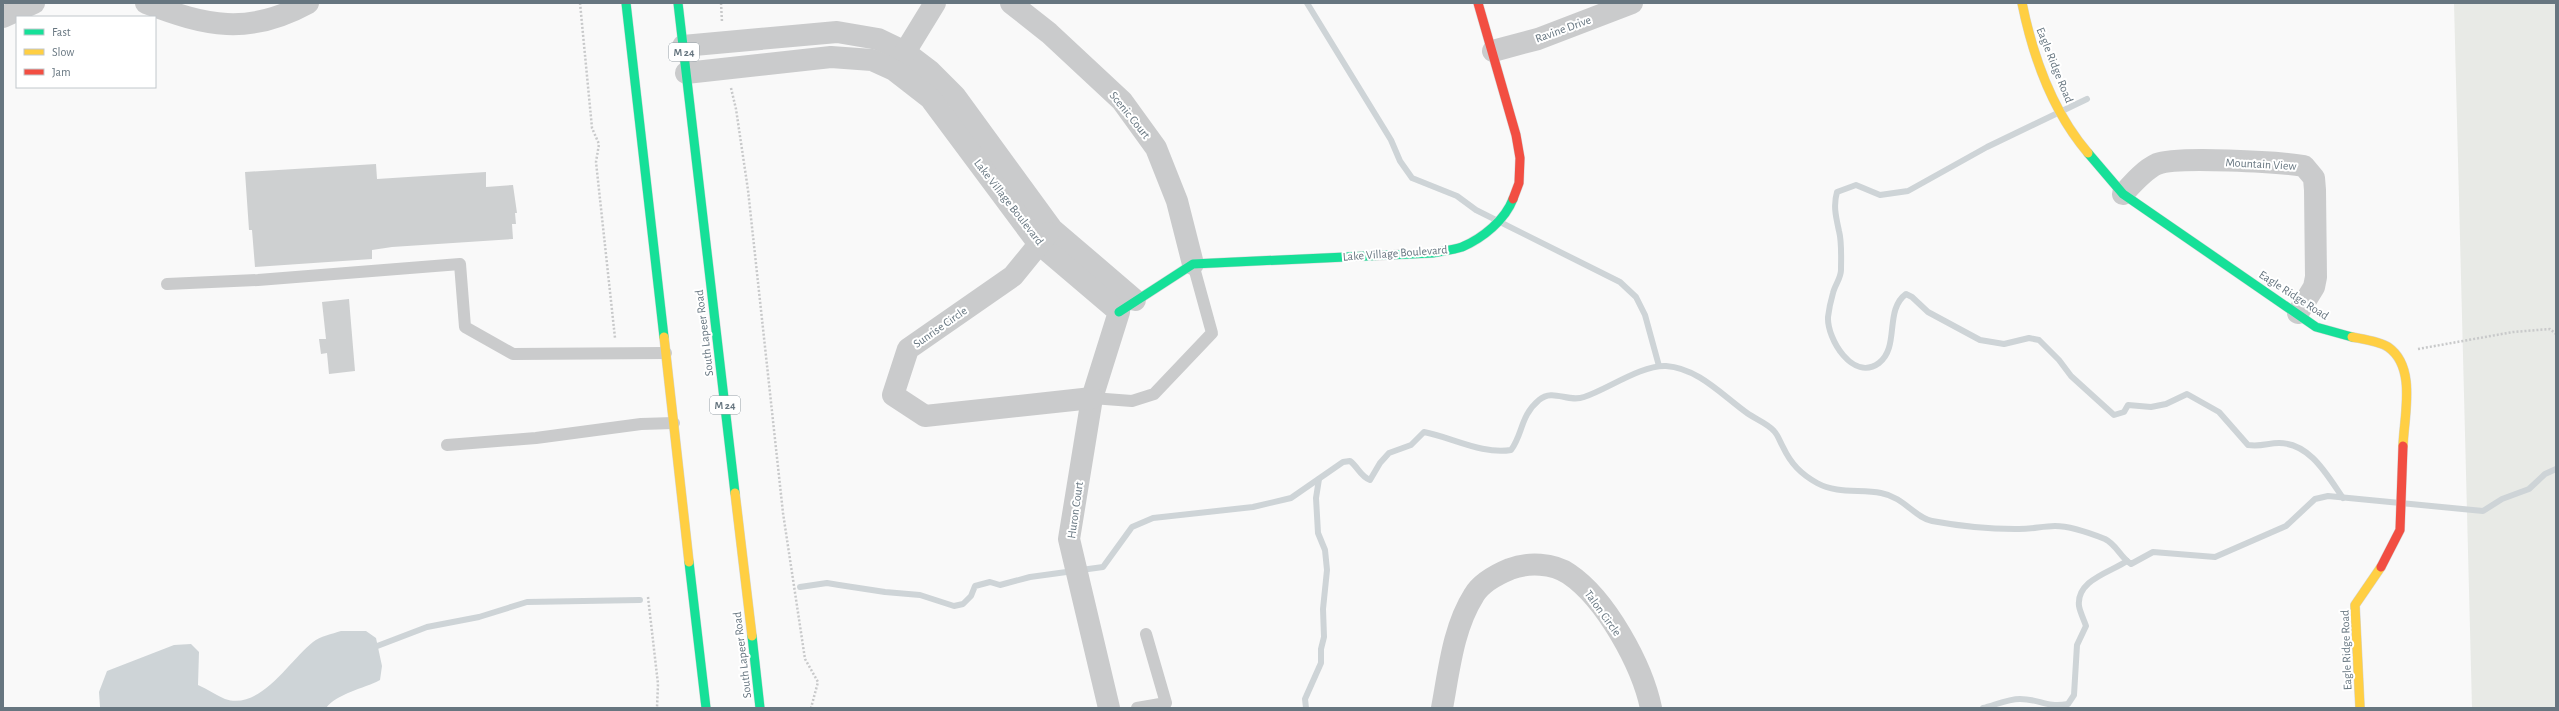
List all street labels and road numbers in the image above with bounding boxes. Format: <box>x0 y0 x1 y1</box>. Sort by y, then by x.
street label: Ravine Drive <box>1533 13 1593 45</box>
street label: Eagle Ridge Road <box>2034 25 2076 105</box>
road number: M 24 <box>669 43 699 61</box>
street label: Scenic Court <box>1107 89 1153 141</box>
street label: Mountain View <box>2225 156 2297 172</box>
street label: Lake Village Boulevard <box>972 157 1046 247</box>
street label: Lake Village Boulevard <box>1342 243 1448 263</box>
street label: Eagle Ridge Road <box>2257 268 2331 322</box>
street label: South Lapeer Road <box>693 289 715 377</box>
street label: Sunrise Circle <box>911 304 969 350</box>
road number: M 24 <box>710 396 740 414</box>
street label: Huron Court <box>1065 481 1085 539</box>
street label: Talon Circle <box>1582 588 1624 638</box>
street label: Eagle Ridge Road <box>2339 610 2353 690</box>
street label: South Lapeer Road <box>731 611 753 699</box>

